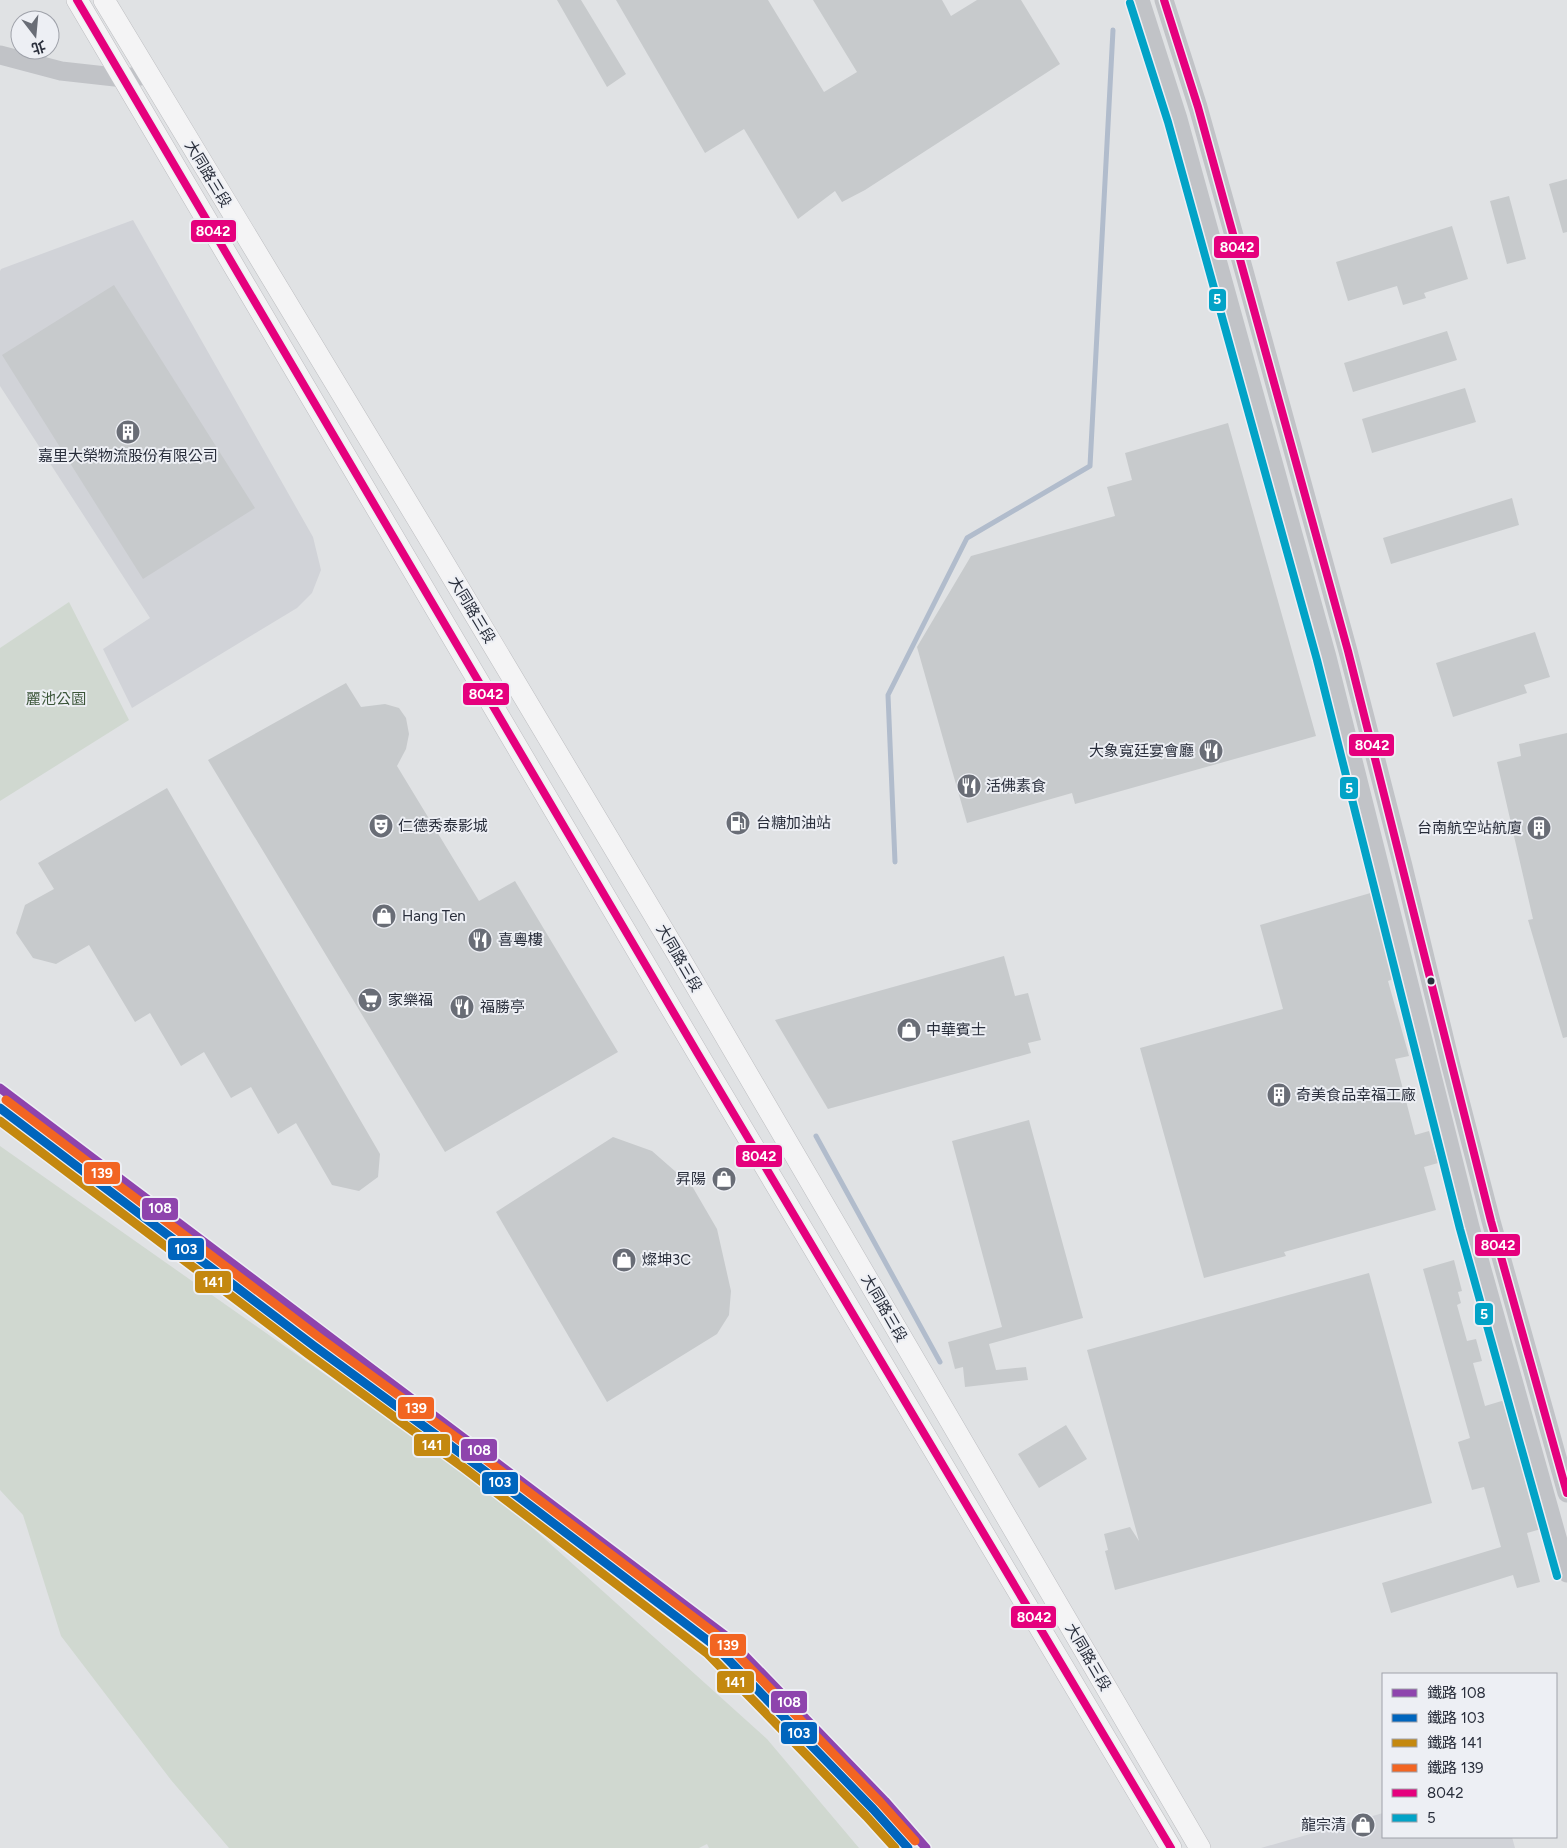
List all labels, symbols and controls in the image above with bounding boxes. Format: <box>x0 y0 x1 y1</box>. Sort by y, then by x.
north arrow <box>10 10 60 60</box>
text: 北 <box>29 37 48 57</box>
street label: 大同路三段 <box>181 137 235 211</box>
line badge: 8042 <box>190 219 237 243</box>
text: 8042 <box>196 223 230 240</box>
line badge: 8042 <box>1213 235 1260 259</box>
text: 8042 <box>1220 239 1254 256</box>
line badge: 5 <box>1208 288 1227 312</box>
text: 5 <box>1213 291 1221 308</box>
building icon: 嘉里大榮物流股份有限公司 <box>115 419 141 445</box>
place label: 嘉里大榮物流股份有限公司 <box>38 447 218 465</box>
street label: 大同路三段 <box>445 573 499 647</box>
line badge: 8042 <box>462 682 510 706</box>
text: 8042 <box>469 686 503 703</box>
park label: 麗池公園 <box>26 690 86 708</box>
line badge: 8042 <box>1348 733 1395 757</box>
text: 8042 <box>1355 737 1389 754</box>
restaurant icon: 大象寬廷宴會廳 <box>1198 738 1224 764</box>
place label: 大象寬廷宴會廳 <box>1089 742 1194 760</box>
restaurant icon: 活佛素食 <box>956 773 982 799</box>
line badge: 5 <box>1339 776 1359 800</box>
place label: 活佛素食 <box>986 777 1046 795</box>
text: 5 <box>1345 780 1353 797</box>
fuel station icon: 台糖加油站 <box>725 810 751 836</box>
theatre icon: 仁德秀泰影城 <box>368 813 394 839</box>
place label: 台糖加油站 <box>756 814 831 832</box>
building icon: 台南航空站航廈 <box>1526 815 1552 841</box>
place label: 仁德秀泰影城 <box>398 817 488 835</box>
place label: 台南航空站航廈 <box>1417 819 1522 837</box>
shop icon: Hang Ten <box>371 903 397 929</box>
place label: Hang Ten <box>402 907 466 925</box>
street label: 大同路三段 <box>652 921 706 995</box>
restaurant icon: 喜粵樓 <box>467 927 493 953</box>
place label: 喜粵樓 <box>498 931 543 949</box>
unlabelled marker <box>1426 976 1436 986</box>
supermarket icon: 家樂福 <box>357 987 383 1013</box>
place label: 家樂福 <box>388 991 433 1009</box>
restaurant icon: 福勝亭 <box>449 994 475 1020</box>
place label: 福勝亭 <box>480 998 525 1016</box>
shop icon: 中華賓士 <box>896 1017 922 1043</box>
place label: 中華賓士 <box>926 1021 986 1039</box>
building icon: 奇美食品幸福工廠 <box>1266 1082 1292 1108</box>
place label: 奇美食品幸福工廠 <box>1296 1086 1416 1104</box>
line badge: 8042 <box>735 1144 783 1168</box>
text: 8042 <box>742 1148 776 1165</box>
line badge: 139 <box>83 1161 121 1185</box>
text: 139 <box>91 1165 113 1182</box>
shop icon: 昇陽 <box>711 1166 737 1192</box>
place label: 昇陽 <box>676 1170 706 1188</box>
line badge: 108 <box>141 1197 179 1221</box>
text: 108 <box>148 1200 172 1217</box>
line badge: 8042 <box>1474 1233 1521 1257</box>
line badge: 103 <box>167 1237 205 1261</box>
text: 8042 <box>1481 1237 1515 1254</box>
text: 103 <box>175 1241 198 1258</box>
shop icon: 燦坤3C <box>611 1247 637 1273</box>
place label: 燦坤3C <box>642 1251 691 1269</box>
line badge: 141 <box>194 1270 232 1294</box>
street label: 大同路三段 <box>857 1271 911 1345</box>
text: 141 <box>203 1274 223 1291</box>
line badge: 5 <box>1474 1302 1494 1326</box>
text: 5 <box>1480 1306 1488 1323</box>
line badge: 139 <box>397 1396 435 1420</box>
text: 139 <box>405 1400 427 1417</box>
line badge: 141 <box>413 1433 451 1457</box>
text: 141 <box>422 1437 442 1454</box>
line badge: 108 <box>460 1438 498 1462</box>
text: 108 <box>467 1442 491 1459</box>
line badge: 103 <box>481 1471 519 1495</box>
text: 103 <box>489 1474 512 1491</box>
line badge: 8042 <box>1010 1605 1057 1629</box>
text: 8042 <box>1017 1609 1051 1626</box>
street label: 大同路三段 <box>1061 1620 1115 1694</box>
line badge: 139 <box>709 1633 747 1657</box>
text: 139 <box>717 1637 739 1654</box>
line badge: 141 <box>716 1670 755 1694</box>
legend <box>1382 1673 1557 1838</box>
text: 141 <box>725 1674 745 1691</box>
text: 鐵路 108 <box>1427 1684 1486 1702</box>
line badge: 108 <box>770 1690 808 1714</box>
text: 108 <box>777 1694 801 1711</box>
text: 鐵路 103 <box>1427 1709 1485 1727</box>
line badge: 103 <box>780 1721 818 1745</box>
text: 103 <box>788 1725 811 1742</box>
text: 鐵路 141 <box>1427 1734 1482 1752</box>
text: 鐵路 139 <box>1427 1759 1484 1777</box>
text: 8042 <box>1427 1784 1464 1802</box>
text: 5 <box>1427 1809 1436 1827</box>
shop icon: 龍宗清 <box>1350 1812 1376 1838</box>
place label: 龍宗清 <box>1301 1816 1346 1834</box>

